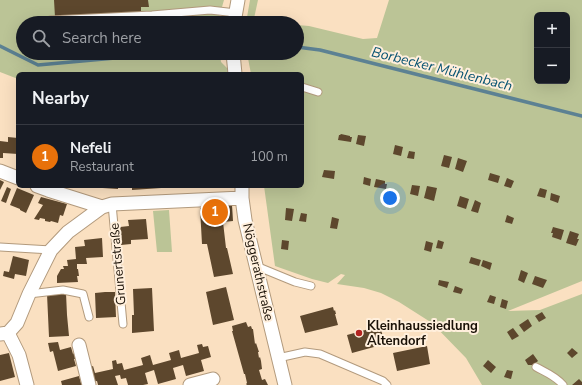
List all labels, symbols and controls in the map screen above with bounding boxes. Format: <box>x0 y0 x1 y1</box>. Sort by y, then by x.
map controls <box>534 12 570 84</box>
button: + <box>534 12 570 48</box>
search box <box>16 16 304 60</box>
icon: search <box>30 27 52 49</box>
text: Search here <box>62 28 142 48</box>
water label: Borbecker Mühlenbach <box>370 42 514 96</box>
button: − <box>534 48 570 84</box>
text: Nearby <box>32 87 89 110</box>
text: Nefeli <box>70 138 111 158</box>
text: 1 <box>41 148 49 166</box>
text: 100 m <box>250 148 288 166</box>
text: Restaurant <box>70 158 134 176</box>
your location <box>380 188 400 208</box>
pin: 1 <box>202 197 228 227</box>
street label: Nöggerathstraße <box>238 221 278 323</box>
street label: Grunertstraße <box>105 222 131 306</box>
place label: Kleinhaussiedlung Altendorf <box>367 317 478 350</box>
marker: Kleinhaussiedlung Altendorf <box>354 328 364 338</box>

